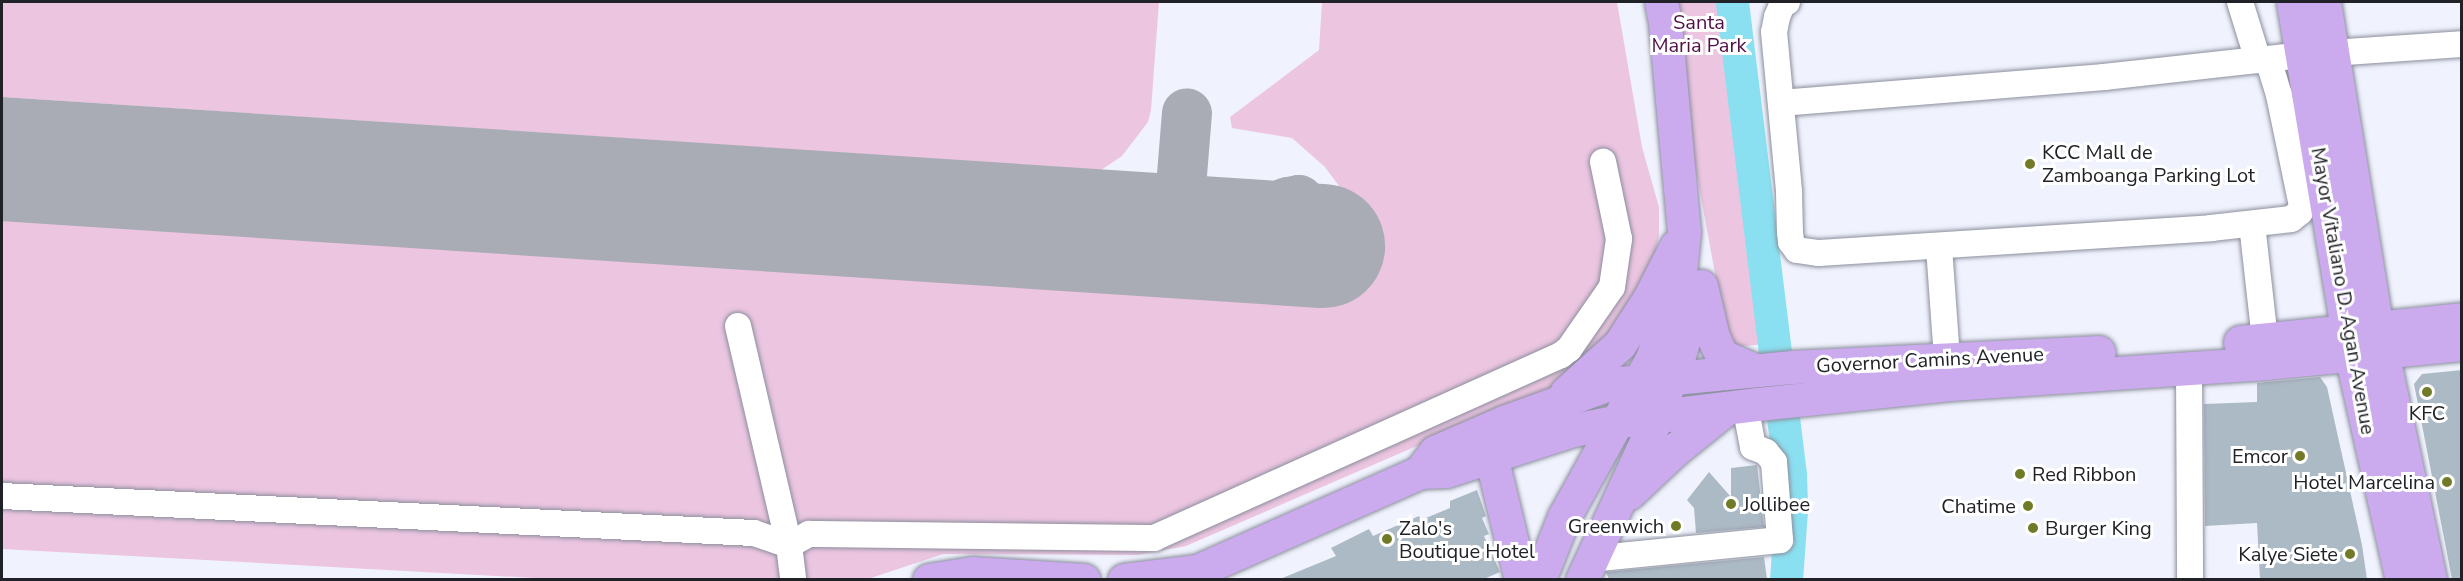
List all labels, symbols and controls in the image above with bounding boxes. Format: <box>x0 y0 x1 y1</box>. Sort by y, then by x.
park label: Santa Maria Park <box>1651 11 1747 58</box>
place label: KCC Mall de Zamboanga Parking Lot <box>2042 140 2255 187</box>
street label: Mayor Vitaliano D. Agan Avenue <box>2306 146 2380 436</box>
marker: KCC Mall de Zamboanga Parking Lot <box>2023 157 2037 171</box>
street label: Governor Camins Avenue <box>1816 342 2044 378</box>
marker: KFC <box>2420 385 2434 399</box>
place label: KFC <box>2409 401 2445 425</box>
place label: Emcor <box>2232 444 2288 468</box>
marker: Emcor <box>2293 449 2307 463</box>
place label: Red Ribbon <box>2032 462 2136 486</box>
marker: Red Ribbon <box>2013 467 2027 481</box>
place label: Hotel Marcelina <box>2293 470 2435 494</box>
marker: Hotel Marcelina <box>2440 475 2454 489</box>
place label: Jollibee <box>1743 492 1810 516</box>
place label: Chatime <box>1941 494 2016 518</box>
marker: Jollibee <box>1724 497 1738 511</box>
marker: Chatime <box>2021 499 2035 513</box>
place label: Greenwich <box>1568 514 1664 538</box>
place label: Zalo's Boutique Hotel <box>1399 516 1535 563</box>
place label: Burger King <box>2045 516 2152 540</box>
marker: Greenwich <box>1669 519 1683 533</box>
marker: Burger King <box>2026 521 2040 535</box>
marker: Zalo's Boutique Hotel <box>1380 532 1394 546</box>
place label: Kalye Siete <box>2238 542 2338 566</box>
marker: Kalye Siete <box>2343 547 2357 561</box>

